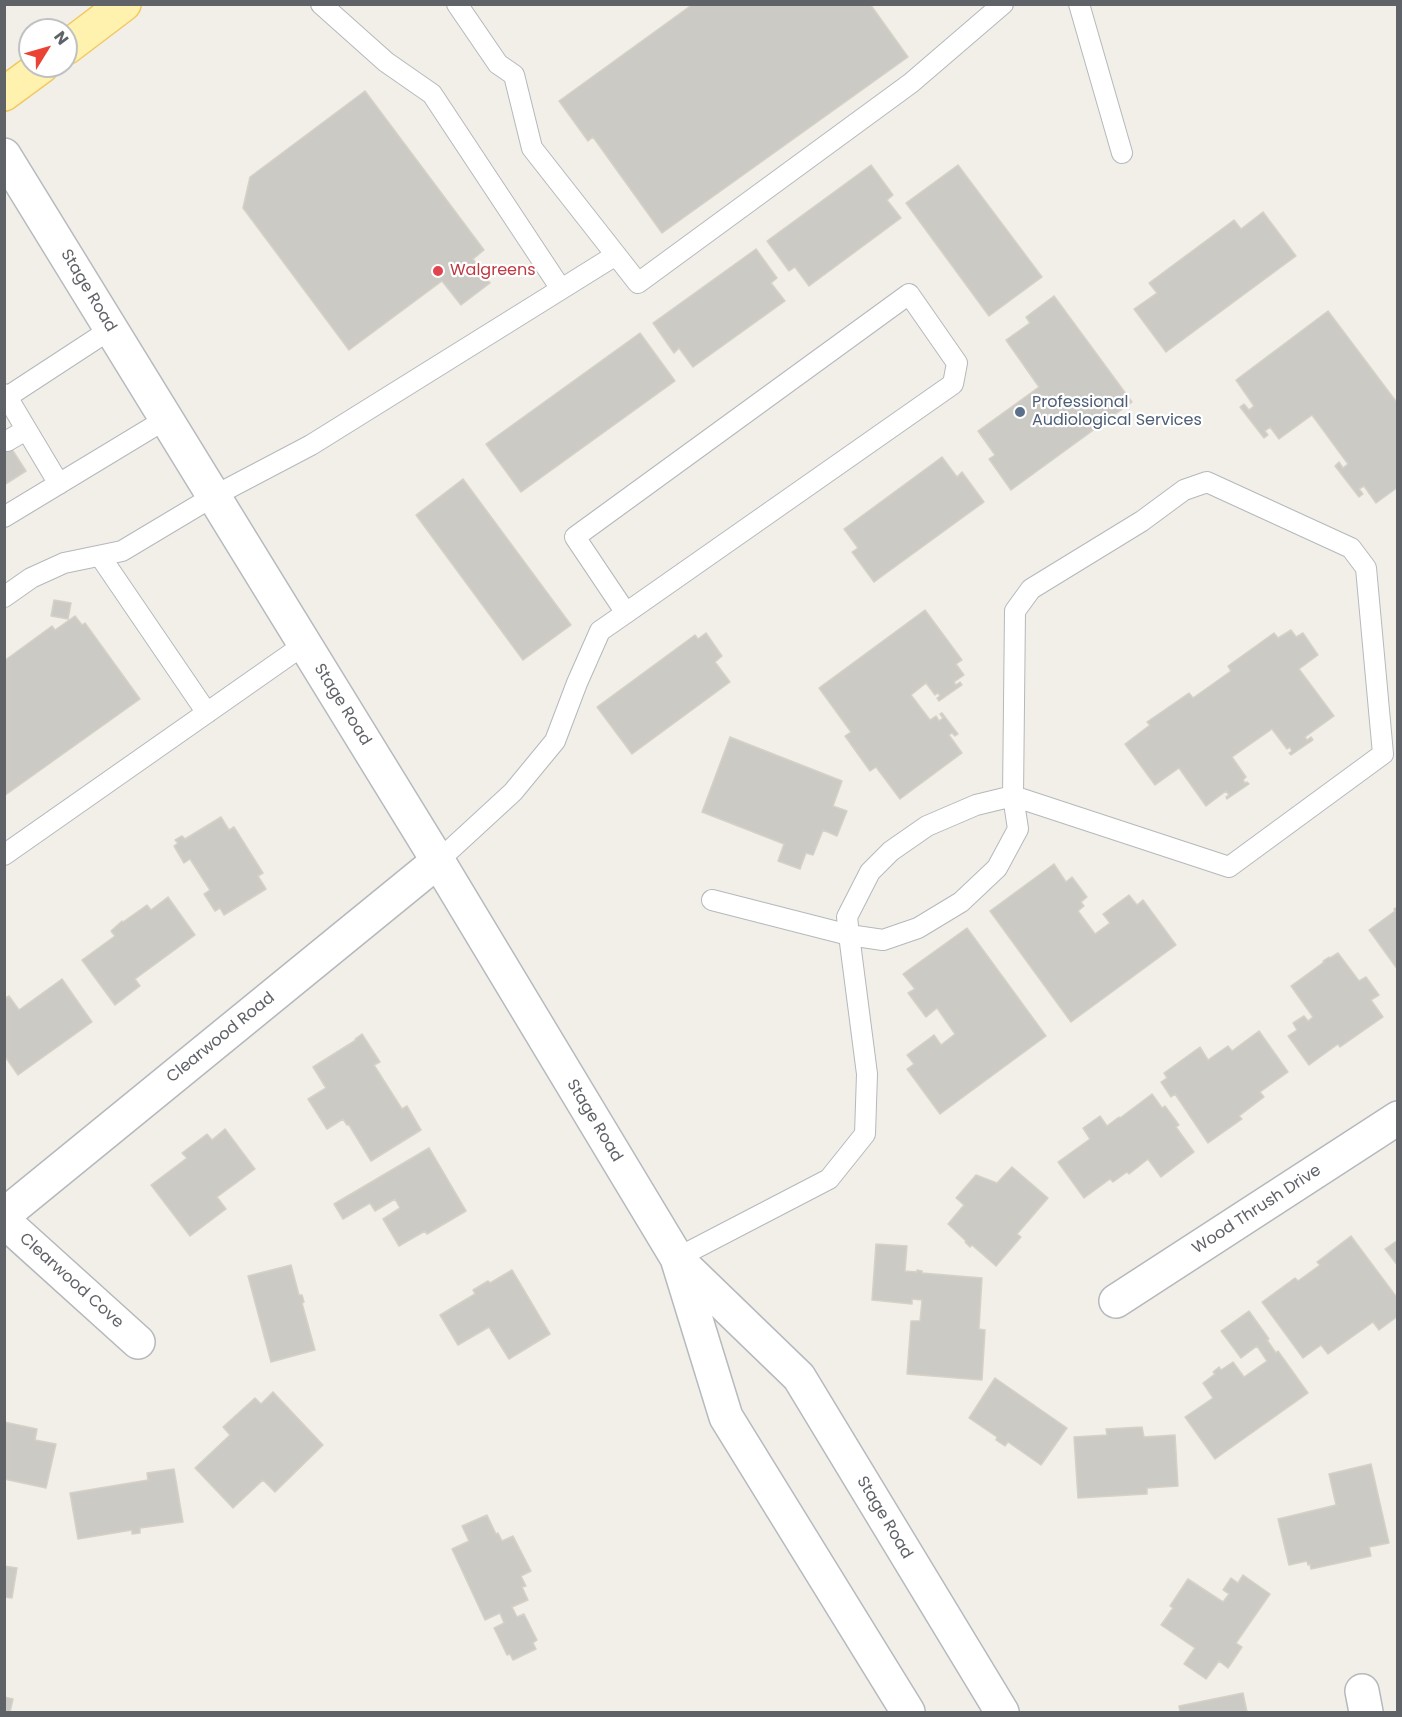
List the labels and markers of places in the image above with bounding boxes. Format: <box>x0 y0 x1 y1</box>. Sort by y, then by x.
place label: Walgreens <box>450 261 536 281</box>
marker: Walgreens <box>431 264 445 278</box>
place label: Professional Audiological Services <box>1032 393 1202 431</box>
marker: Professional Audiological Services <box>1013 405 1027 419</box>

